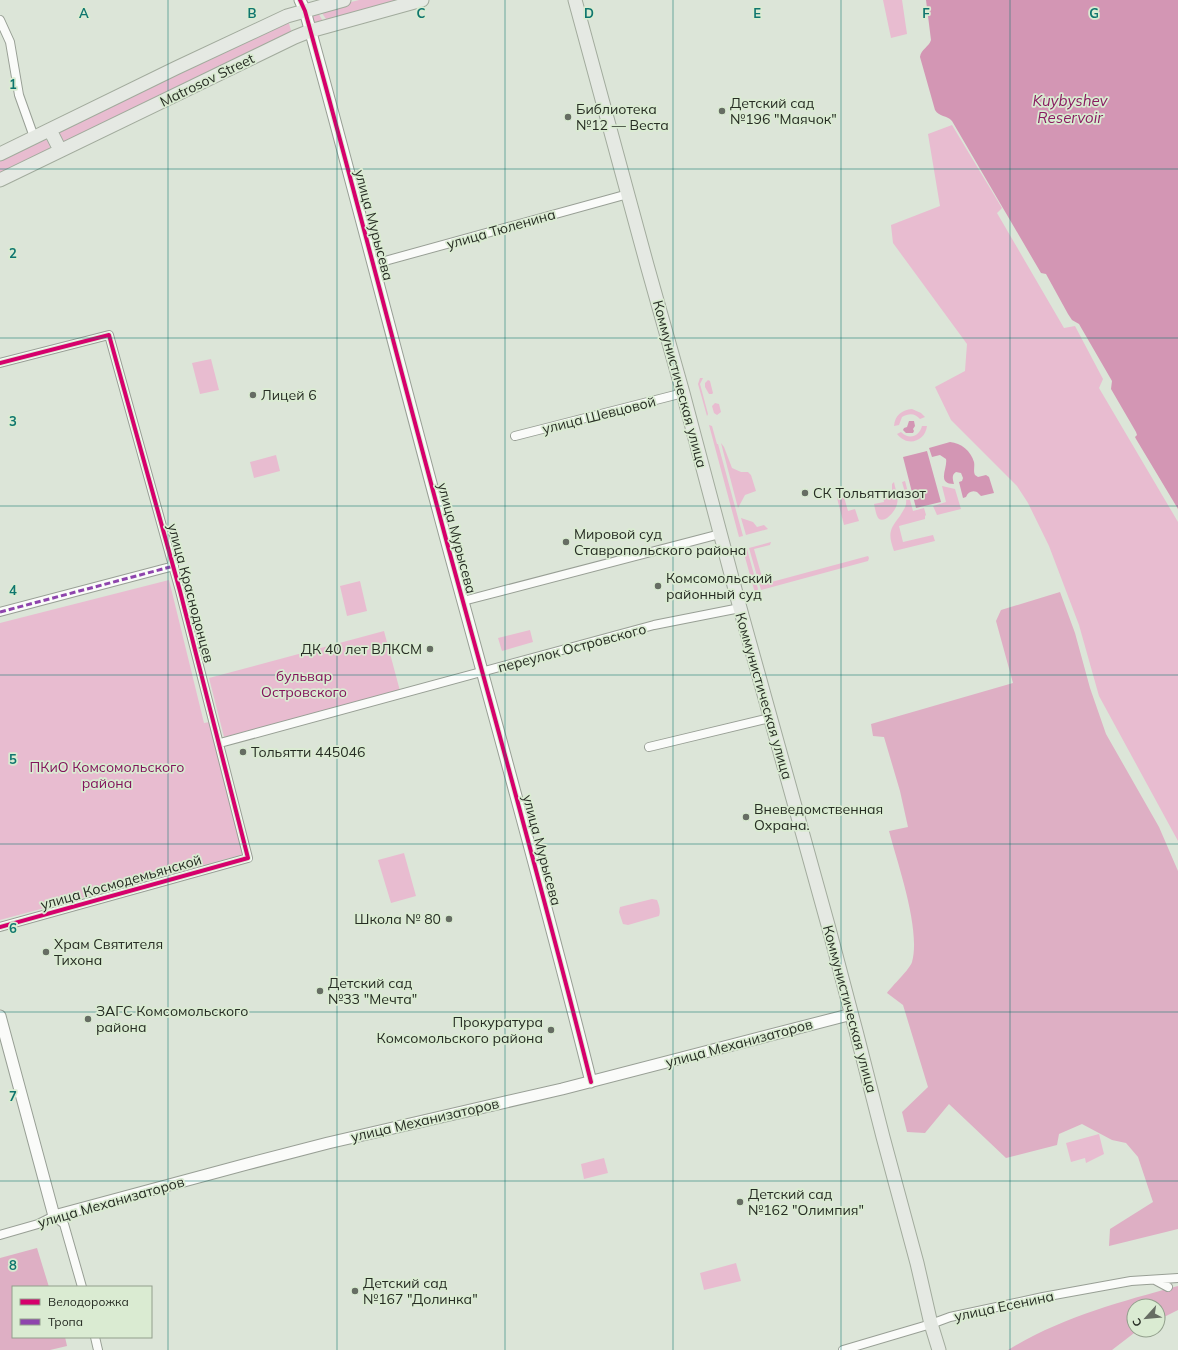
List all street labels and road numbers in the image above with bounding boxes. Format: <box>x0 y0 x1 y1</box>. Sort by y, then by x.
street label: Matrosov Street <box>157 49 257 111</box>
street label: улица Мурысева <box>351 168 397 282</box>
street label: улица Тюленина <box>445 205 557 253</box>
street label: Коммунистическая улица <box>649 298 711 470</box>
street label: улица Шевцовой <box>540 392 658 438</box>
street label: улица Мурысева <box>434 481 480 595</box>
street label: улица Краснодонцев <box>164 521 218 665</box>
street label: Коммунистическая улица <box>731 610 797 782</box>
street label: переулок Островского <box>496 620 648 676</box>
street label: улица Мурысева <box>519 793 565 907</box>
street label: улица Космодемьянской <box>38 850 204 914</box>
street label: Коммунистическая улица <box>819 923 881 1095</box>
street label: улица Механизаторов <box>664 1015 815 1071</box>
street label: улица Механизаторов <box>349 1094 501 1146</box>
street label: улица Механизаторов <box>36 1172 186 1232</box>
street label: улица Есенина <box>953 1287 1055 1325</box>

